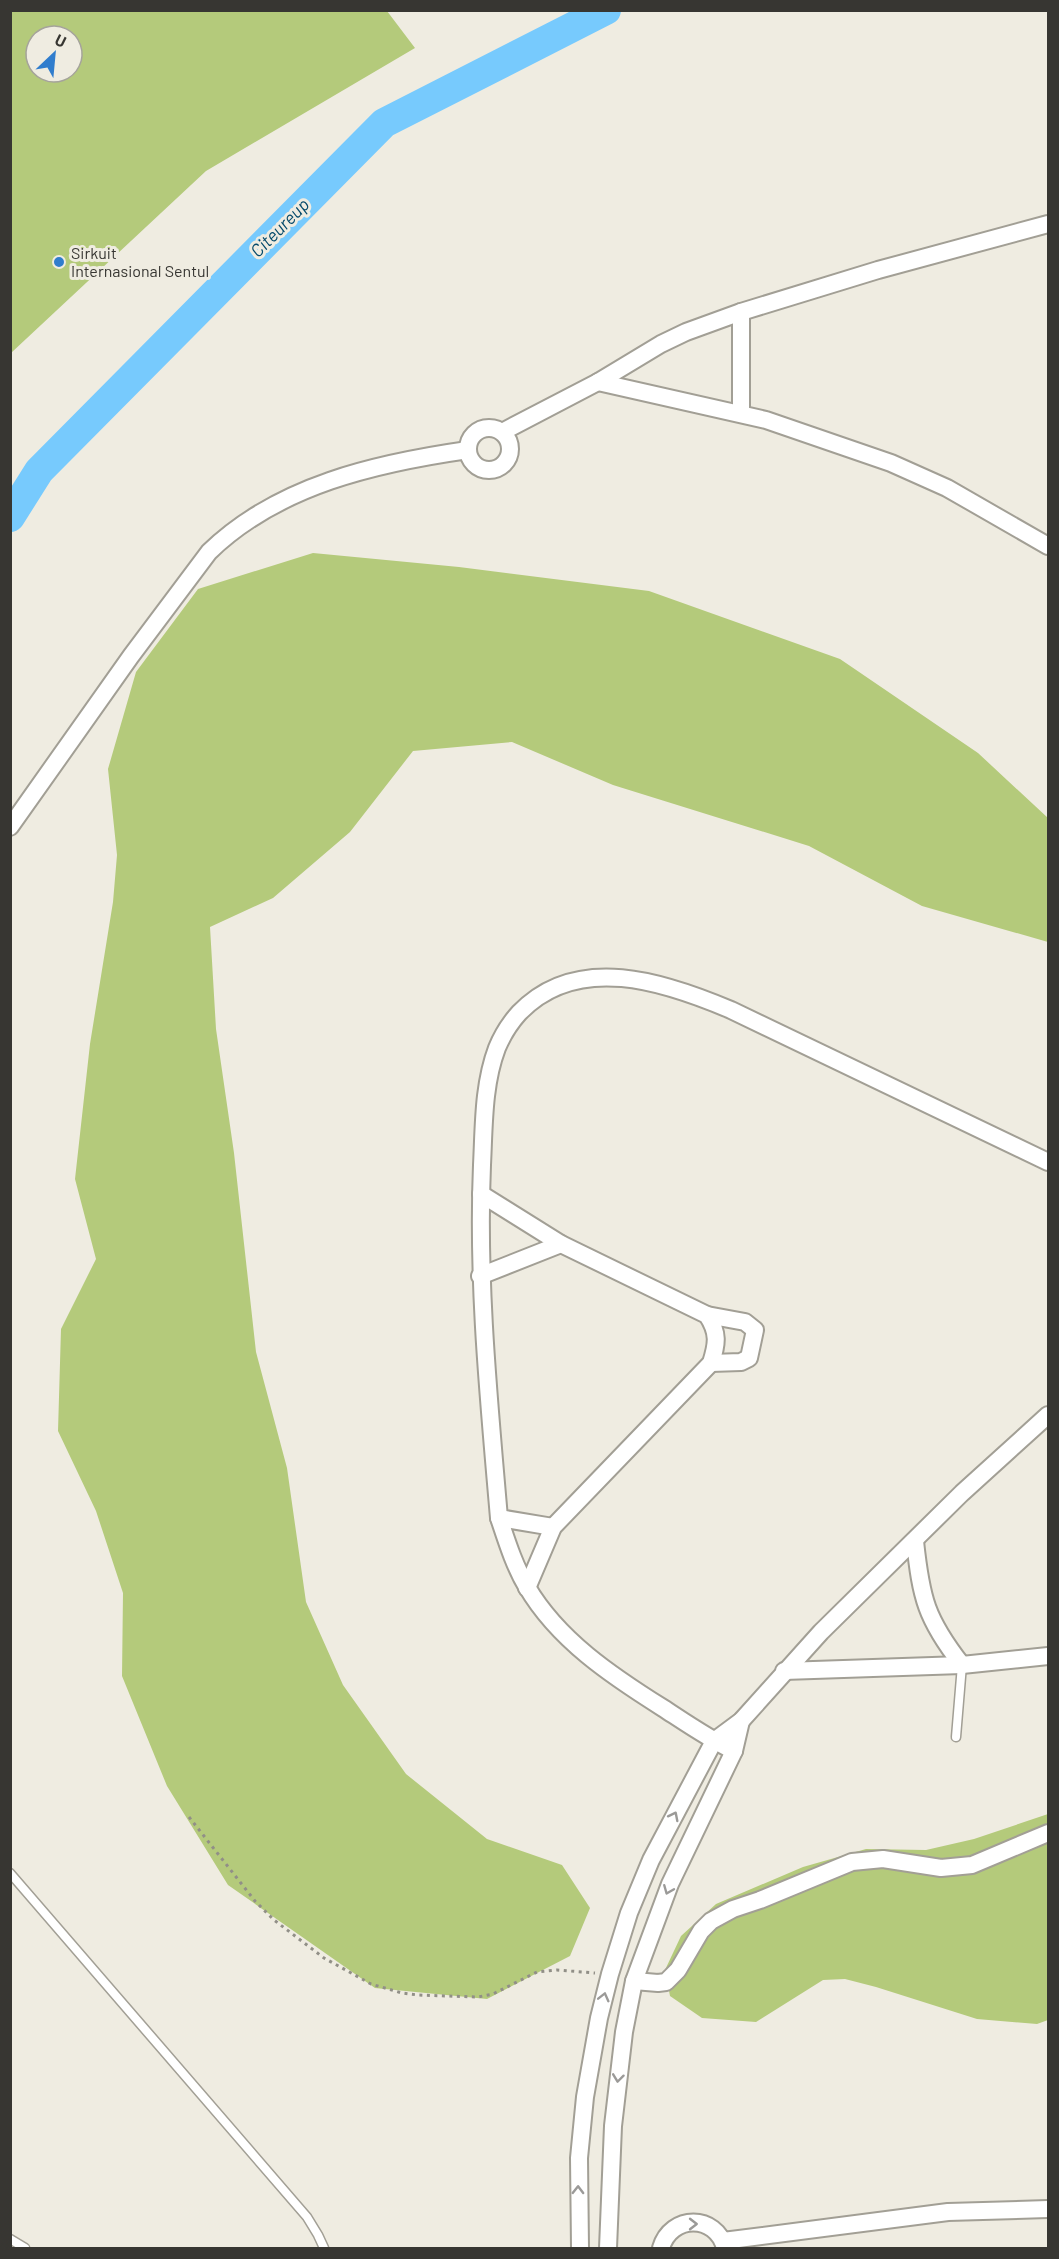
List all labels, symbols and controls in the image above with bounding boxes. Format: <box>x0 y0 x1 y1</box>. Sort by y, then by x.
north arrow <box>24 24 84 84</box>
text: U <box>52 29 69 51</box>
water label: Citeureup <box>245 193 313 261</box>
place label: Sirkuit Internasional Sentul <box>71 243 209 280</box>
marker: Sirkuit Internasional Sentul <box>52 255 66 269</box>
one-way arrow <box>667 1812 678 1822</box>
one-way arrow <box>663 1884 675 1895</box>
one-way arrow <box>597 1992 609 2003</box>
one-way arrow <box>612 2073 625 2082</box>
one-way arrow <box>572 2186 585 2195</box>
one-way arrow <box>689 2218 698 2230</box>

